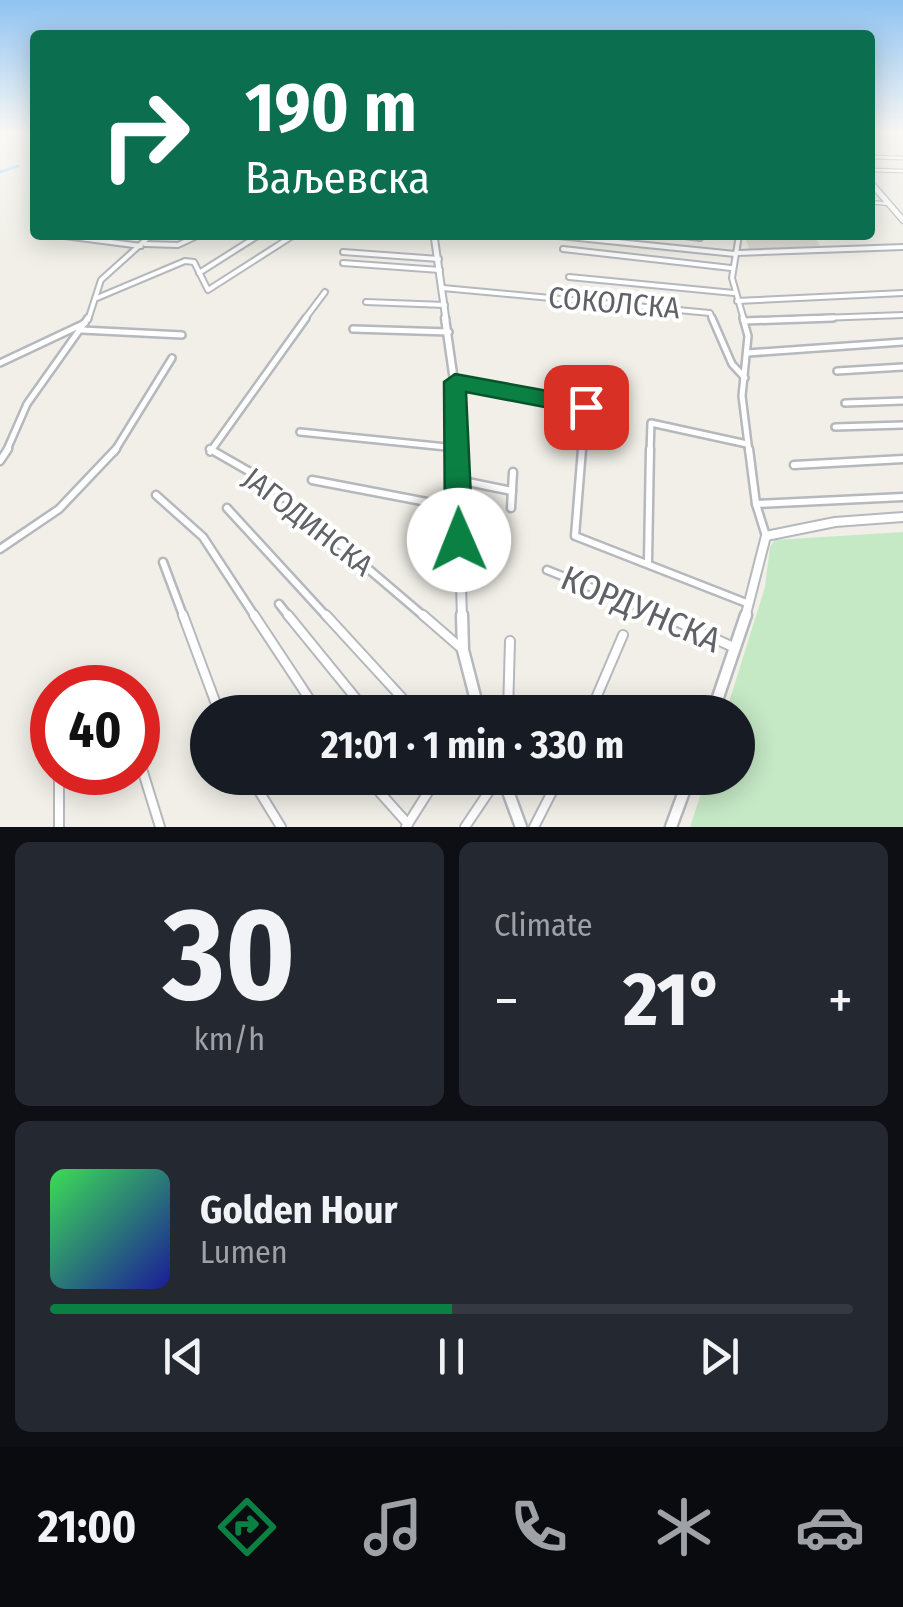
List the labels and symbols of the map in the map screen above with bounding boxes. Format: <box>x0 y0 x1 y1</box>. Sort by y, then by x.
street label: СОКОЛСКА <box>547 279 682 327</box>
pin <box>544 365 629 450</box>
street label: ЈАГОДИНСКА <box>236 460 380 584</box>
position arrow <box>407 488 511 592</box>
street label: КОРДУНСКА <box>555 557 728 662</box>
speed limit sign: 40 <box>30 665 160 795</box>

